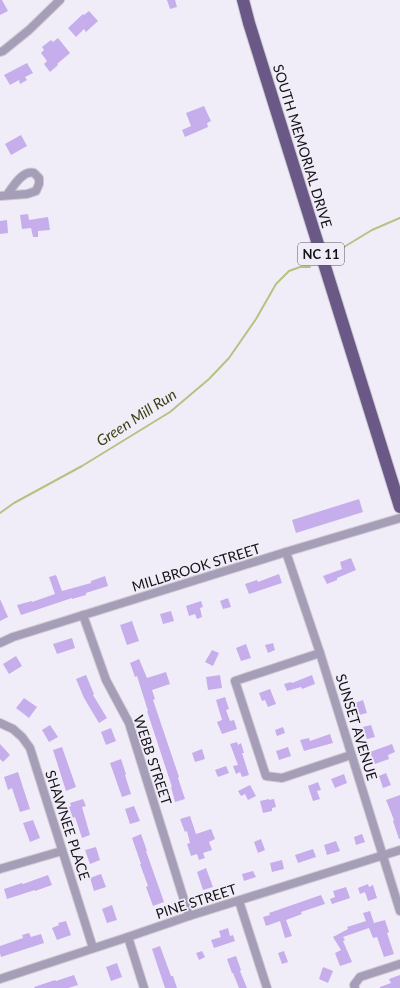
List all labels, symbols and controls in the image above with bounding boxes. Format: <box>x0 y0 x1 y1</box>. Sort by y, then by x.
street label: SOUTH MEMORIAL DRIVE <box>270 62 336 230</box>
road number: NC 11 <box>298 243 344 265</box>
water label: Green Mill Run <box>93 384 179 450</box>
street label: MILLBROOK STREET <box>130 539 263 595</box>
street label: SUNSET AVENUE <box>333 672 381 782</box>
street label: WEBB STREET <box>130 713 176 808</box>
street label: SHAWNEE PLACE <box>42 768 94 882</box>
street label: PINE STREET <box>154 880 239 922</box>

